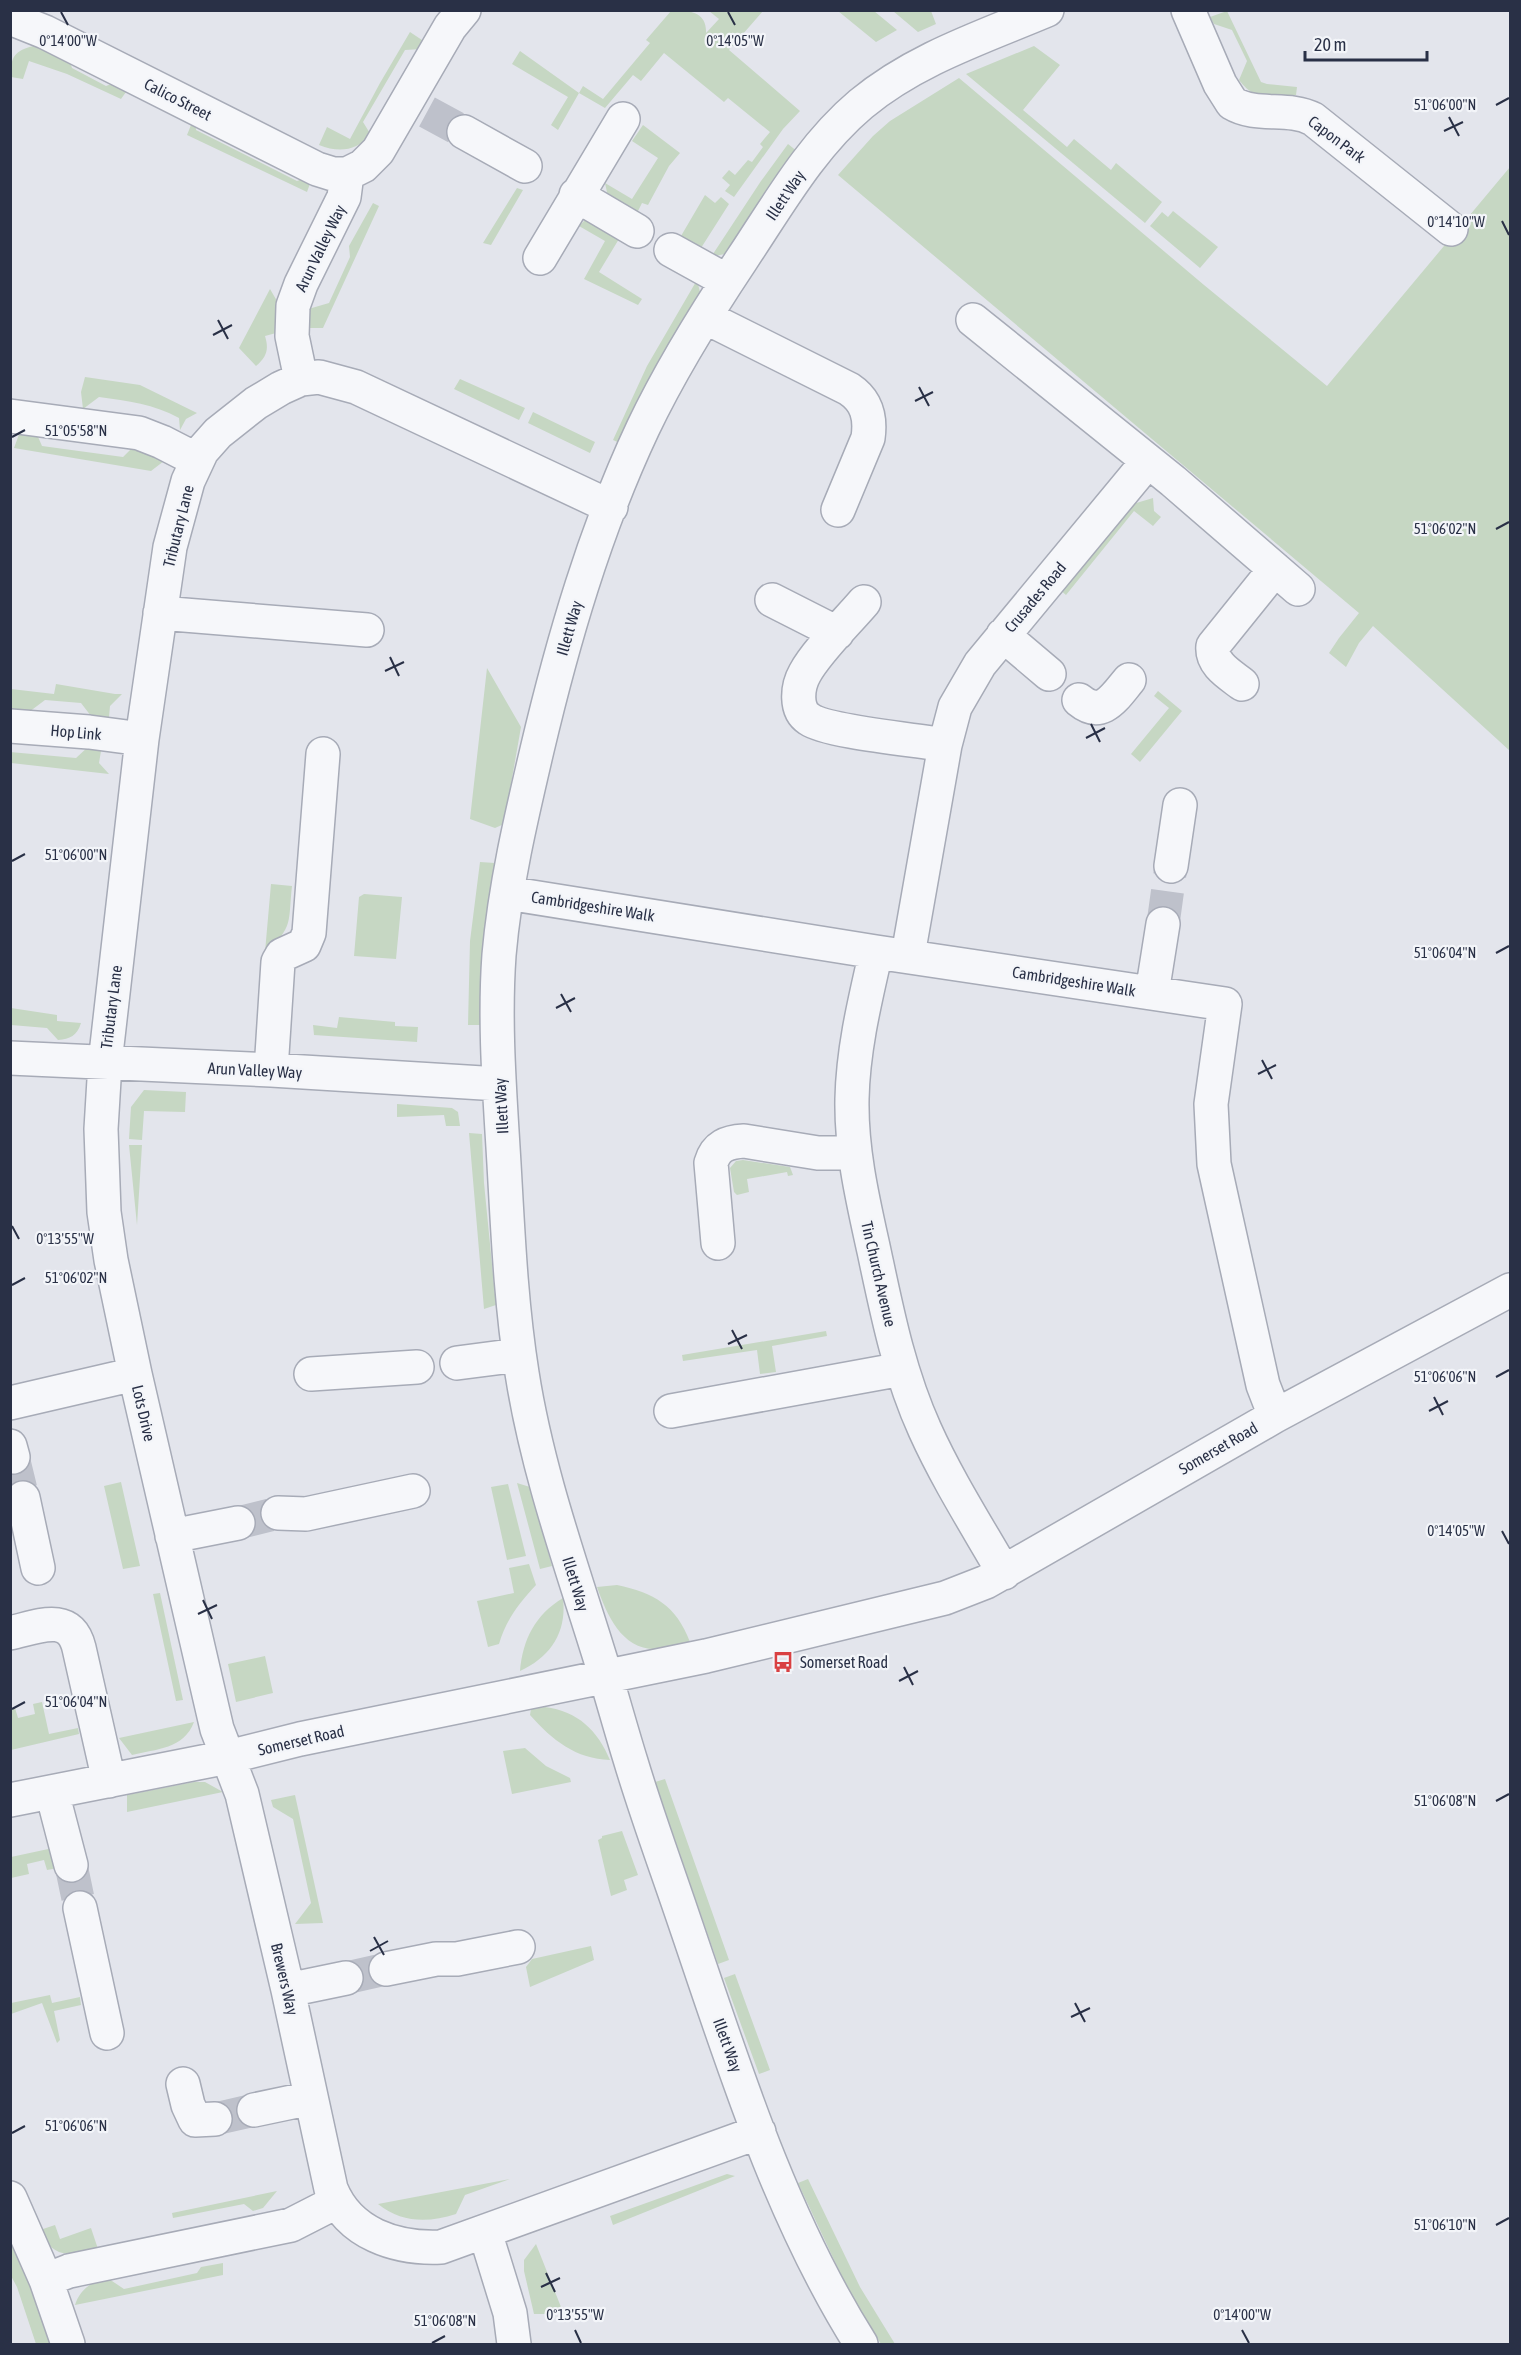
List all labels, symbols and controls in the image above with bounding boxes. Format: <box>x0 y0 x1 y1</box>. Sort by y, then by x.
scale bar <box>1305 24 1426 62</box>
text: 0°14'00"W <box>39 32 97 49</box>
text: 0°14'05"W <box>706 32 764 49</box>
text: 20 m <box>1314 34 1346 55</box>
street label: Calico Street <box>141 74 215 124</box>
text: 51°06'00"N <box>1414 96 1476 113</box>
street label: Capon Park <box>1304 112 1369 167</box>
street label: Illett Way <box>762 166 809 224</box>
street label: Arun Valley Way <box>291 201 350 295</box>
text: 0°14'10"W <box>1427 213 1485 230</box>
text: 51°05'58"N <box>45 422 107 439</box>
street label: Tributary Lane <box>159 483 198 569</box>
text: 51°06'02"N <box>1414 520 1476 537</box>
street label: Crusades Road <box>1000 558 1070 636</box>
street label: Illett Way <box>553 598 586 658</box>
street label: Hop Link <box>50 721 102 744</box>
text: 51°06'00"N <box>45 846 107 863</box>
street label: Cambridgeshire Walk <box>530 887 656 926</box>
text: 51°06'04"N <box>1414 944 1476 961</box>
street label: Cambridgeshire Walk <box>1011 962 1137 1001</box>
street label: Tributary Lane <box>97 964 126 1050</box>
street label: Arun Valley Way <box>207 1059 303 1082</box>
street label: Illett Way <box>491 1077 512 1135</box>
street label: Tin Church Avenue <box>858 1219 900 1329</box>
text: 0°13'55"W <box>36 1230 94 1247</box>
text: 51°06'02"N <box>45 1269 107 1286</box>
text: 51°06'06"N <box>1414 1368 1476 1385</box>
street label: Lots Drive <box>129 1383 159 1443</box>
street label: Somerset Road <box>1175 1418 1261 1478</box>
text: 0°14'05"W <box>1427 1522 1485 1539</box>
street label: Illett Way <box>558 1554 593 1614</box>
bus stop icon: Somerset Road <box>771 1650 795 1674</box>
place label: Somerset Road <box>800 1653 888 1671</box>
text: 51°06'04"N <box>45 1693 107 1710</box>
street label: Somerset Road <box>256 1721 346 1759</box>
text: 51°06'08"N <box>1414 1792 1476 1809</box>
street label: Brewers Way <box>267 1941 302 2018</box>
street label: Illett Way <box>709 2016 746 2075</box>
text: 51°06'06"N <box>45 2117 107 2134</box>
text: 51°06'10"N <box>1414 2216 1476 2233</box>
text: 0°13'55"W <box>546 2306 604 2323</box>
text: 0°14'00"W <box>1213 2306 1271 2323</box>
text: 51°06'08"N <box>414 2312 476 2329</box>

